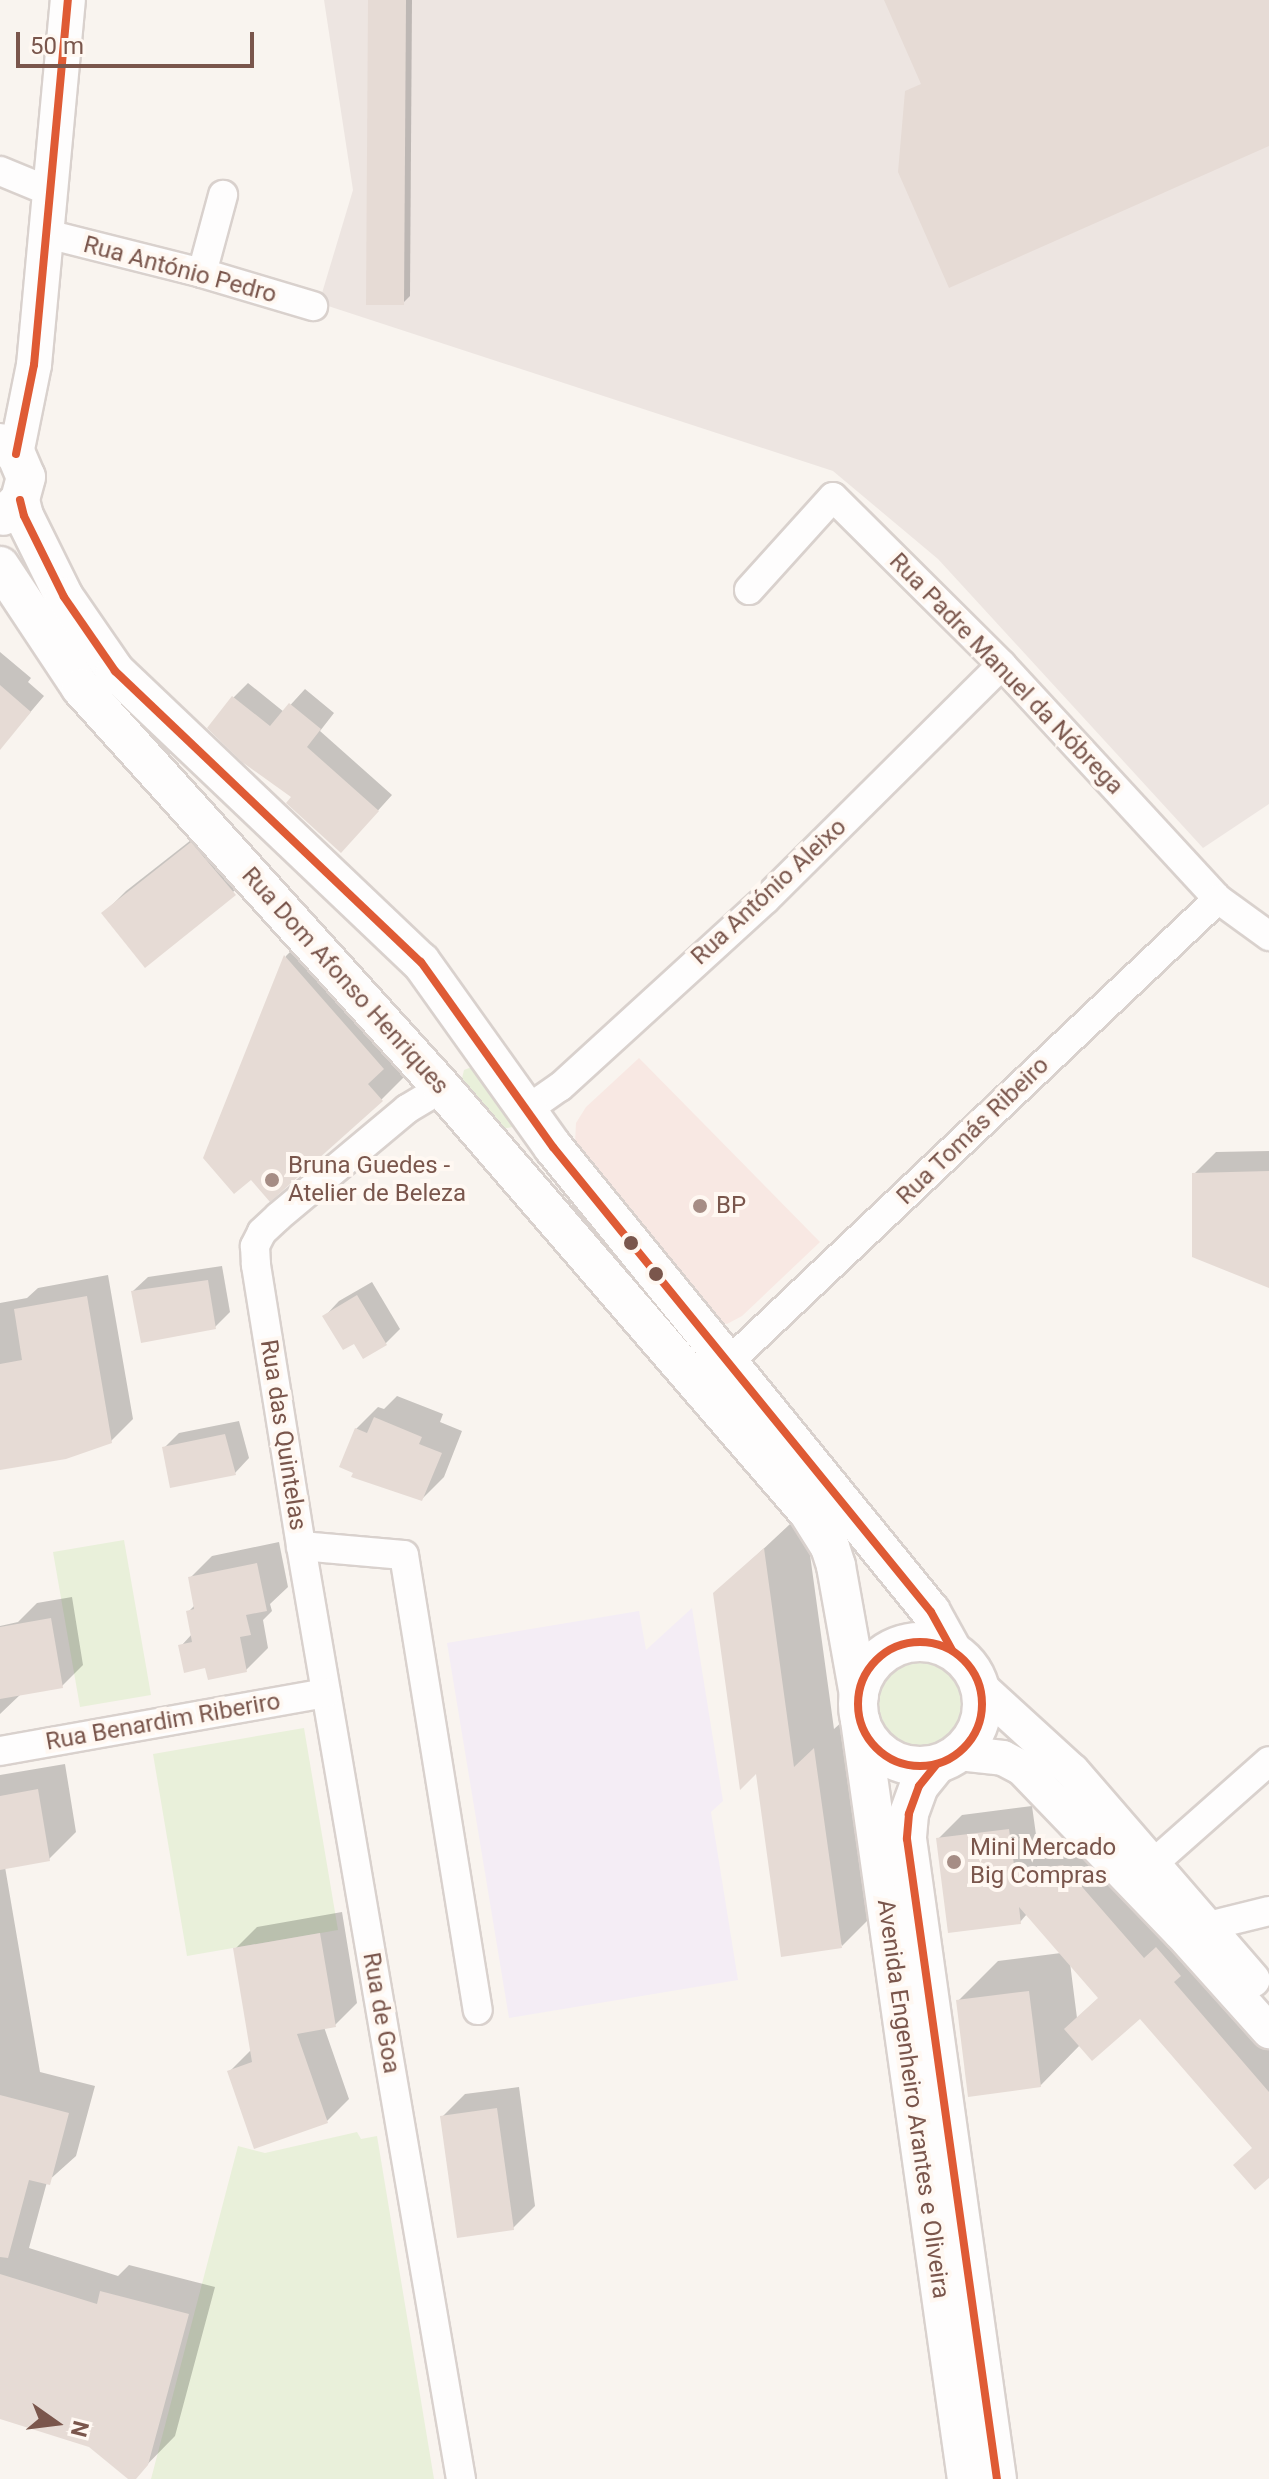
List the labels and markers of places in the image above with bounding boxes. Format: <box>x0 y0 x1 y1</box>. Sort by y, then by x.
place label: Bruna Guedes - Atelier de Beleza <box>288 1152 466 1208</box>
marker: Bruna Guedes - Atelier de Beleza <box>263 1171 281 1189</box>
place label: BP <box>716 1192 746 1220</box>
marker: BP <box>691 1197 709 1215</box>
unlabelled marker <box>623 1235 639 1251</box>
unlabelled marker <box>648 1266 664 1282</box>
place label: Mini Mercado Big Compras <box>970 1834 1116 1890</box>
marker: Mini Mercado Big Compras <box>945 1853 963 1871</box>

